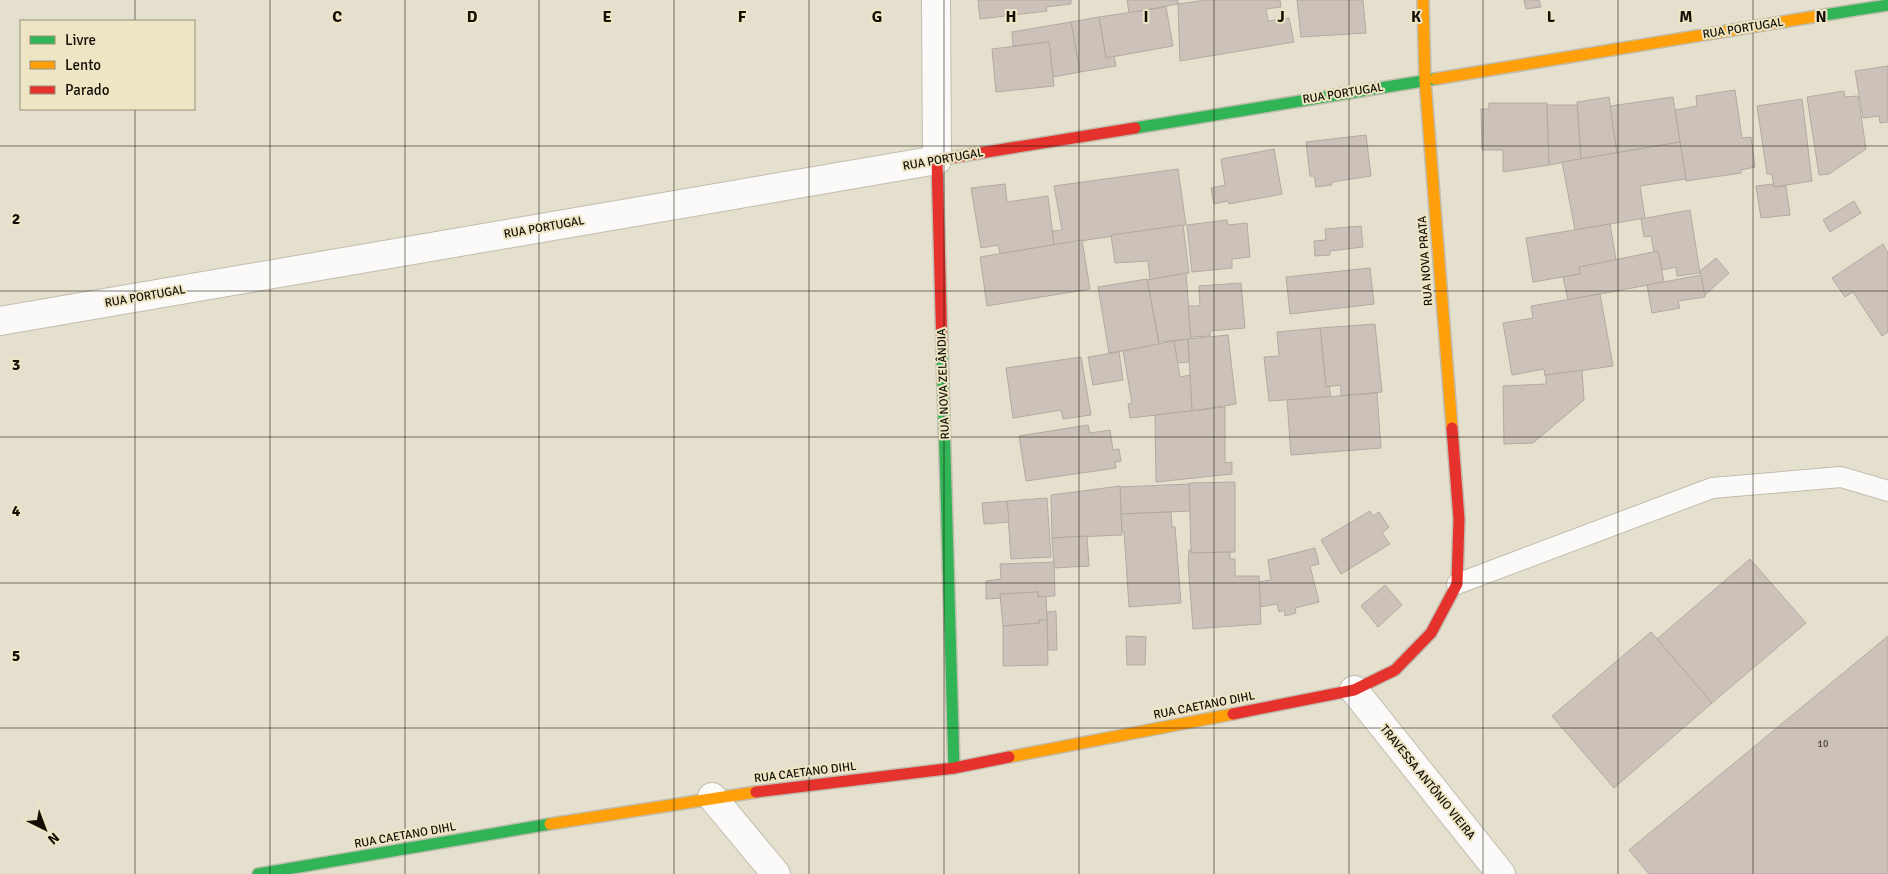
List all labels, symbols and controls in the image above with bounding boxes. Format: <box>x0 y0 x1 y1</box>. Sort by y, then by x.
text: C <box>332 7 342 27</box>
text: D <box>467 7 478 27</box>
text: E <box>602 7 612 27</box>
text: F <box>738 7 747 27</box>
text: G <box>872 7 882 27</box>
text: H <box>1006 7 1016 27</box>
text: I <box>1143 7 1149 27</box>
text: J <box>1277 7 1285 27</box>
text: K <box>1411 7 1421 27</box>
text: L <box>1547 7 1556 27</box>
text: M <box>1679 7 1693 27</box>
text: N <box>1815 7 1827 27</box>
street label: RUA PORTUGAL <box>1702 15 1785 42</box>
legend <box>20 20 195 110</box>
text: Livre <box>65 31 96 49</box>
text: Lento <box>65 56 101 74</box>
street label: RUA PORTUGAL <box>1302 80 1385 107</box>
text: Parado <box>65 81 110 99</box>
street label: RUA PORTUGAL <box>902 145 985 174</box>
text: 2 <box>12 209 20 229</box>
street label: RUA PORTUGAL <box>503 213 586 242</box>
street label: RUA NOVA PRATA <box>1415 215 1436 306</box>
street label: RUA PORTUGAL <box>104 282 187 311</box>
street label: RUA NOVA ZELÂNDIA <box>934 328 953 440</box>
text: 3 <box>12 355 20 375</box>
text: 4 <box>12 501 21 521</box>
text: 5 <box>12 646 20 666</box>
street label: RUA CAETANO DIHL <box>1152 688 1256 723</box>
street label: TRAVESSA ANTÔNIO VIEIRA <box>1377 722 1479 843</box>
house number: 10 <box>1818 738 1828 750</box>
street label: RUA CAETANO DIHL <box>753 759 857 786</box>
north arrow <box>20 804 70 854</box>
street label: RUA CAETANO DIHL <box>353 819 457 852</box>
text: N <box>44 829 63 848</box>

